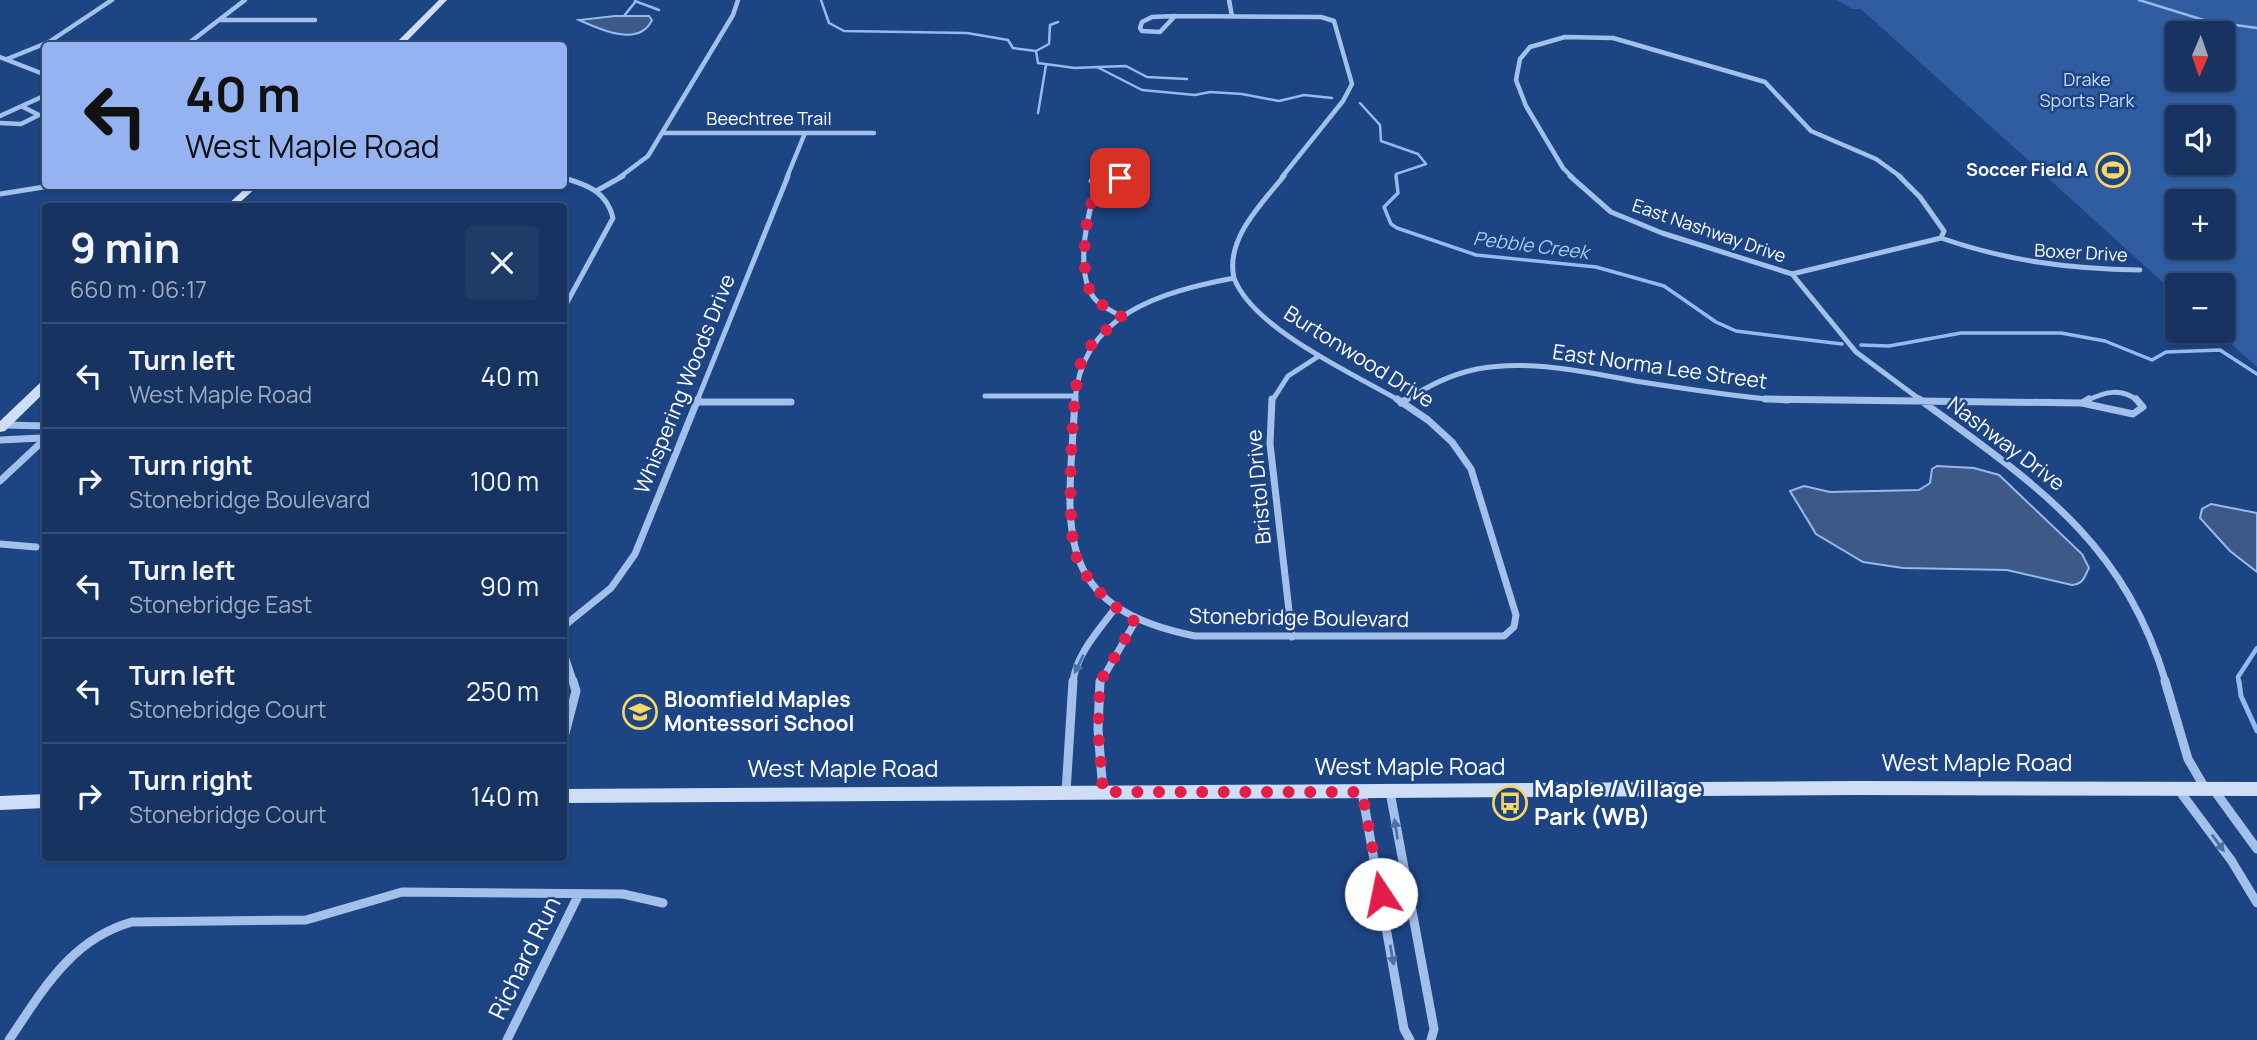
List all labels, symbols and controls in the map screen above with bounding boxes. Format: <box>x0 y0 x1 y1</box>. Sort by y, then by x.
north arrow <box>2165 21 2235 91</box>
map controls <box>2165 21 2235 343</box>
text: 40 m <box>185 60 301 127</box>
park label: Drake Sports Park <box>2039 67 2136 112</box>
icon: left <box>70 70 161 161</box>
button: sound <box>2165 105 2235 175</box>
street label: Beechtree Trail <box>706 106 832 130</box>
text: West Maple Road <box>185 124 440 168</box>
pin <box>1090 148 1150 208</box>
sports icon: Soccer Field A <box>2094 151 2132 189</box>
place label: Soccer Field A <box>1966 157 2088 181</box>
icon: arrive <box>1101 159 1139 197</box>
button: + <box>2165 189 2235 259</box>
street label: East Nashway Drive <box>1629 193 1789 268</box>
text: 9 min <box>70 218 180 276</box>
water label: Pebble Creek <box>1472 225 1593 265</box>
button: close <box>465 226 539 300</box>
street label: Boxer Drive <box>2034 238 2128 266</box>
street label: Whispering Woods Drive <box>627 270 741 498</box>
text: 660 m · 06:17 <box>70 273 207 305</box>
button: − <box>2165 273 2235 343</box>
street label: Burtonwood Drive <box>1279 299 1440 414</box>
street label: East Norma Lee Street <box>1551 337 1769 395</box>
text: Turn left <box>129 342 236 378</box>
icon: left <box>70 357 108 395</box>
text: 40 m <box>481 358 539 394</box>
text: West Maple Road <box>129 378 312 410</box>
street label: Nashway Drive <box>1942 390 2071 497</box>
street label: Bristol Drive <box>1239 429 1277 546</box>
text: Turn right <box>129 447 253 483</box>
icon: right <box>70 462 108 500</box>
text: 100 m <box>470 463 539 499</box>
text: Stonebridge Boulevard <box>129 483 370 515</box>
text: Turn left <box>129 552 236 588</box>
icon: left <box>70 567 108 605</box>
text: 90 m <box>480 568 539 604</box>
text: Stonebridge East <box>129 588 312 620</box>
street label: Stonebridge Boulevard <box>1189 601 1409 633</box>
one-way arrow <box>1074 654 1085 674</box>
text: Turn left <box>129 657 236 693</box>
icon: left <box>70 672 108 710</box>
text: 250 m <box>466 673 539 709</box>
place label: Bloomfield Maples Montessori School <box>664 685 854 737</box>
text: Stonebridge Court <box>129 693 326 725</box>
school or university icon: Bloomfield Maples Montessori School <box>621 693 659 731</box>
street label: West Maple Road <box>1881 745 2073 778</box>
street label: West Maple Road <box>1314 749 1506 782</box>
street label: West Maple Road <box>747 751 939 784</box>
text: Turn right <box>129 762 253 798</box>
place label: Maple / Village Park (WB) <box>1534 771 1702 832</box>
icon: right <box>70 777 108 815</box>
text: 140 m <box>470 778 539 814</box>
bus stop icon: Maple / Village Park (WB) <box>1491 784 1529 822</box>
text: Stonebridge Court <box>129 798 326 830</box>
one-way arrow <box>1390 817 1401 839</box>
one-way arrow <box>2211 834 2225 852</box>
position arrow <box>1344 857 1418 931</box>
street label: Richard Run <box>480 890 568 1024</box>
one-way arrow <box>1387 944 1398 966</box>

